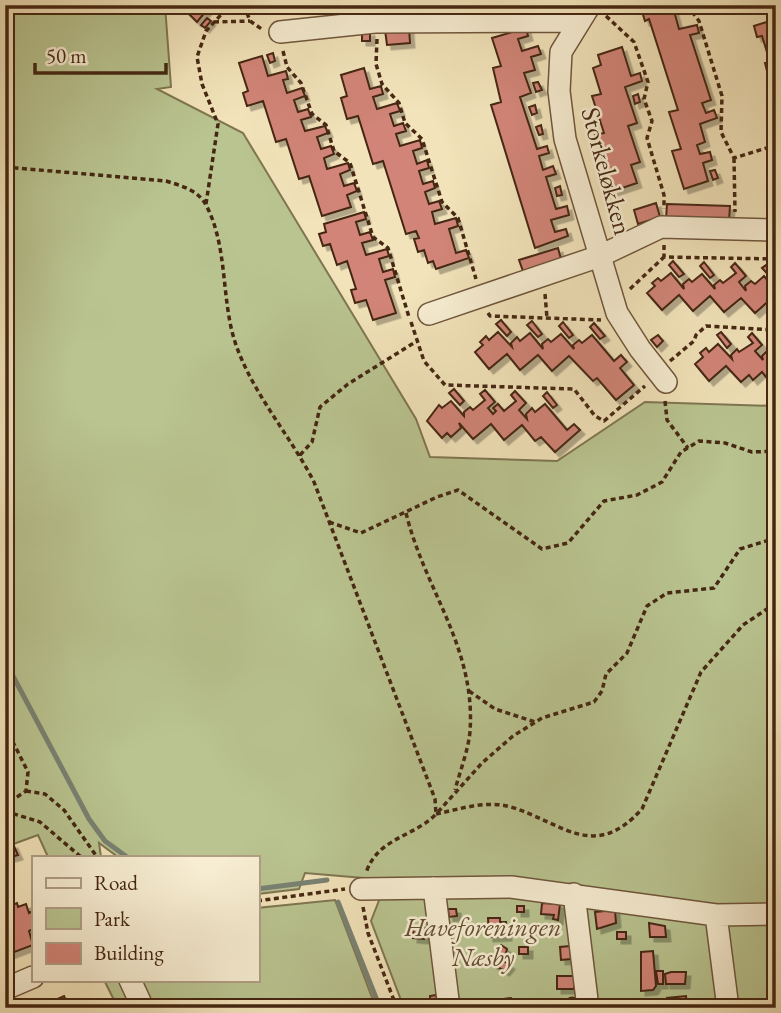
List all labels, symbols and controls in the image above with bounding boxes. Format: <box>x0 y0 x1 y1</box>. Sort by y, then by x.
scale bar <box>35 32 166 76</box>
text: 50 m <box>46 42 87 69</box>
street label: Storkeløkken <box>574 103 640 239</box>
legend <box>32 856 259 982</box>
text: Road <box>94 869 138 896</box>
text: Park <box>94 905 131 932</box>
park label: Haveforeningen Næsby <box>404 910 561 974</box>
text: Building <box>94 939 164 966</box>

